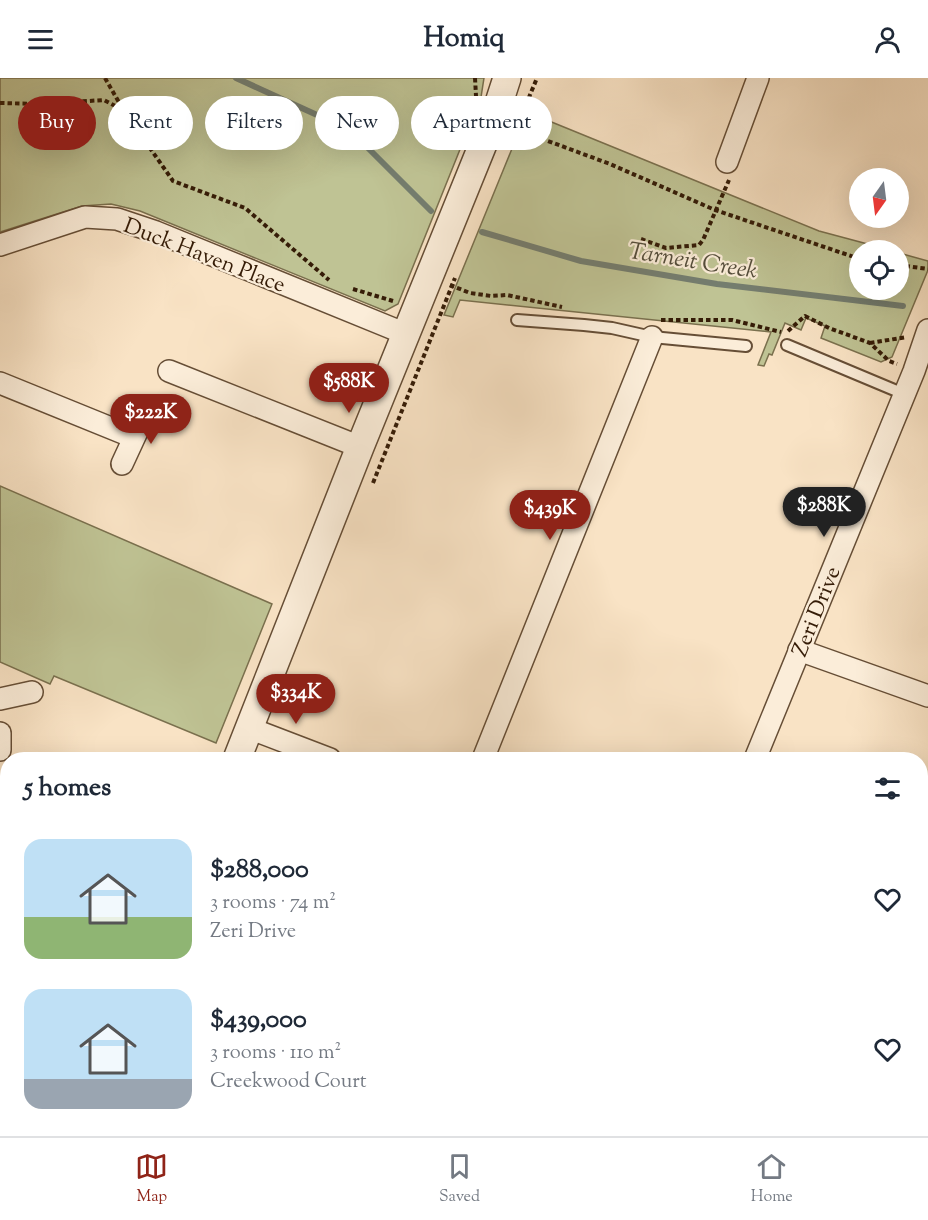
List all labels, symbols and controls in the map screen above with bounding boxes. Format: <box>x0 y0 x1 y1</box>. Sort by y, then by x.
text: Homiq <box>423 20 505 59</box>
icon: menu <box>24 23 57 56</box>
icon: person <box>871 23 904 56</box>
chip: Buy <box>18 96 96 150</box>
chip: Rent <box>108 96 193 150</box>
chip: Filters <box>205 96 303 150</box>
chip: New <box>315 96 399 150</box>
chip: Apartment <box>411 96 552 150</box>
north arrow <box>849 168 909 228</box>
map controls <box>849 168 909 300</box>
street label: Duck Haven Place <box>118 211 290 302</box>
water label: Tarneit Creek <box>626 235 760 289</box>
button: locate <box>849 240 909 300</box>
pin: $588K <box>307 363 391 414</box>
text: $588K <box>323 368 375 397</box>
pin: $222K <box>109 394 193 445</box>
text: $222K <box>124 399 178 428</box>
pin: $288K <box>782 487 866 538</box>
pin: $439K <box>508 490 592 541</box>
text: $288K <box>797 492 851 521</box>
text: $439K <box>524 495 576 524</box>
street label: Zeri Drive <box>785 562 850 662</box>
pin: $334K <box>254 674 338 725</box>
text: $334K <box>270 679 322 708</box>
text: 5 homes <box>24 770 111 807</box>
icon: filters <box>871 772 904 805</box>
text: $288,000 <box>210 852 309 889</box>
icon: home <box>72 863 144 935</box>
icon: heart <box>871 883 904 916</box>
text: 3 rooms · 74 m² <box>210 889 336 918</box>
text: Zeri Drive <box>210 918 296 947</box>
text: $439,000 <box>210 1002 307 1039</box>
icon: home <box>72 1013 144 1085</box>
icon: heart <box>871 1033 904 1066</box>
text: 3 rooms · 110 m² <box>210 1039 341 1068</box>
text: Creekwood Court <box>210 1068 367 1097</box>
tab: Map <box>135 1150 168 1209</box>
tab: Saved <box>439 1150 480 1209</box>
tab: Home <box>751 1150 793 1209</box>

